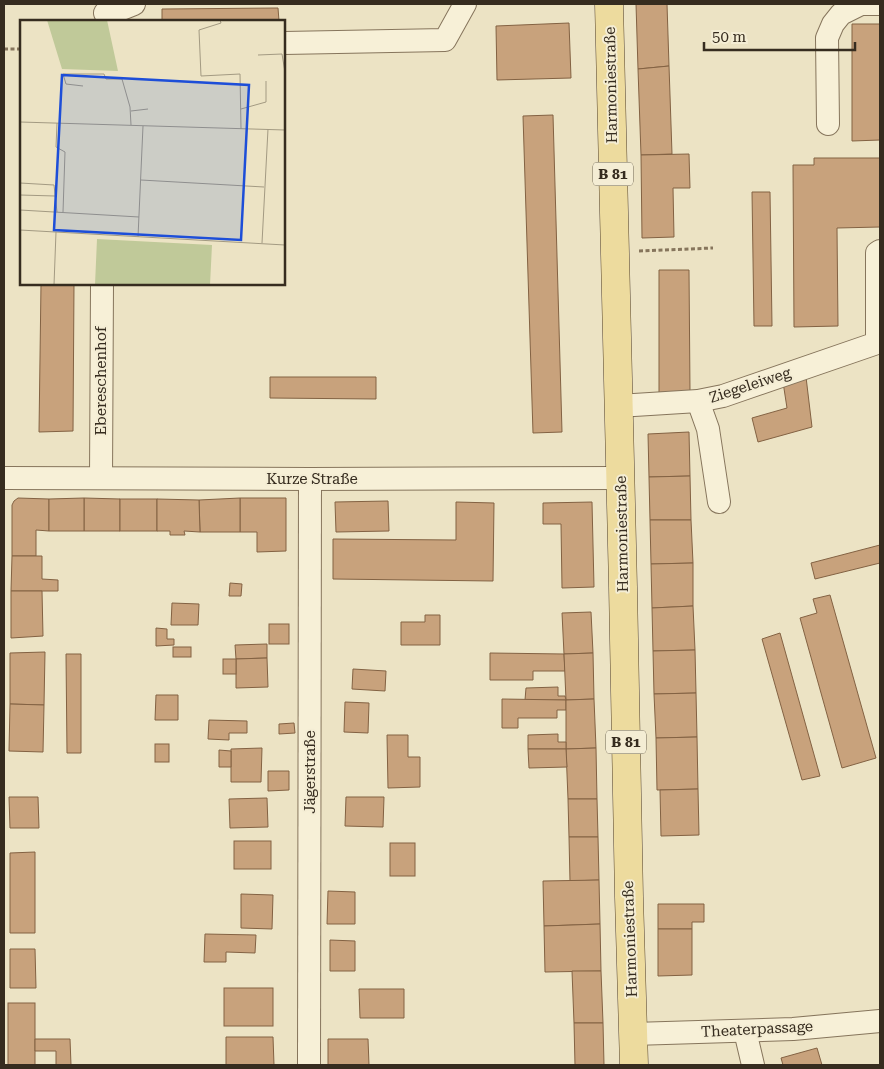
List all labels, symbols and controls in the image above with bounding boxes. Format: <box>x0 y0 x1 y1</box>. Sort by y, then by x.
inset map <box>20 20 285 285</box>
scale bar <box>704 20 855 52</box>
street label: Harmoniestraße <box>601 27 621 143</box>
text: 50 m <box>712 28 747 46</box>
road number: B 81 <box>593 162 633 185</box>
street label: Ebereschenhof <box>92 325 110 436</box>
street label: Ziegeleiweg <box>707 363 794 407</box>
street label: Kurze Straße <box>266 470 358 488</box>
street label: Harmoniestraße <box>612 476 632 592</box>
street label: Jägerstraße <box>301 730 319 814</box>
road number: B 81 <box>606 730 646 754</box>
street label: Harmoniestraße <box>619 880 641 998</box>
street label: Theaterpassage <box>701 1017 813 1041</box>

